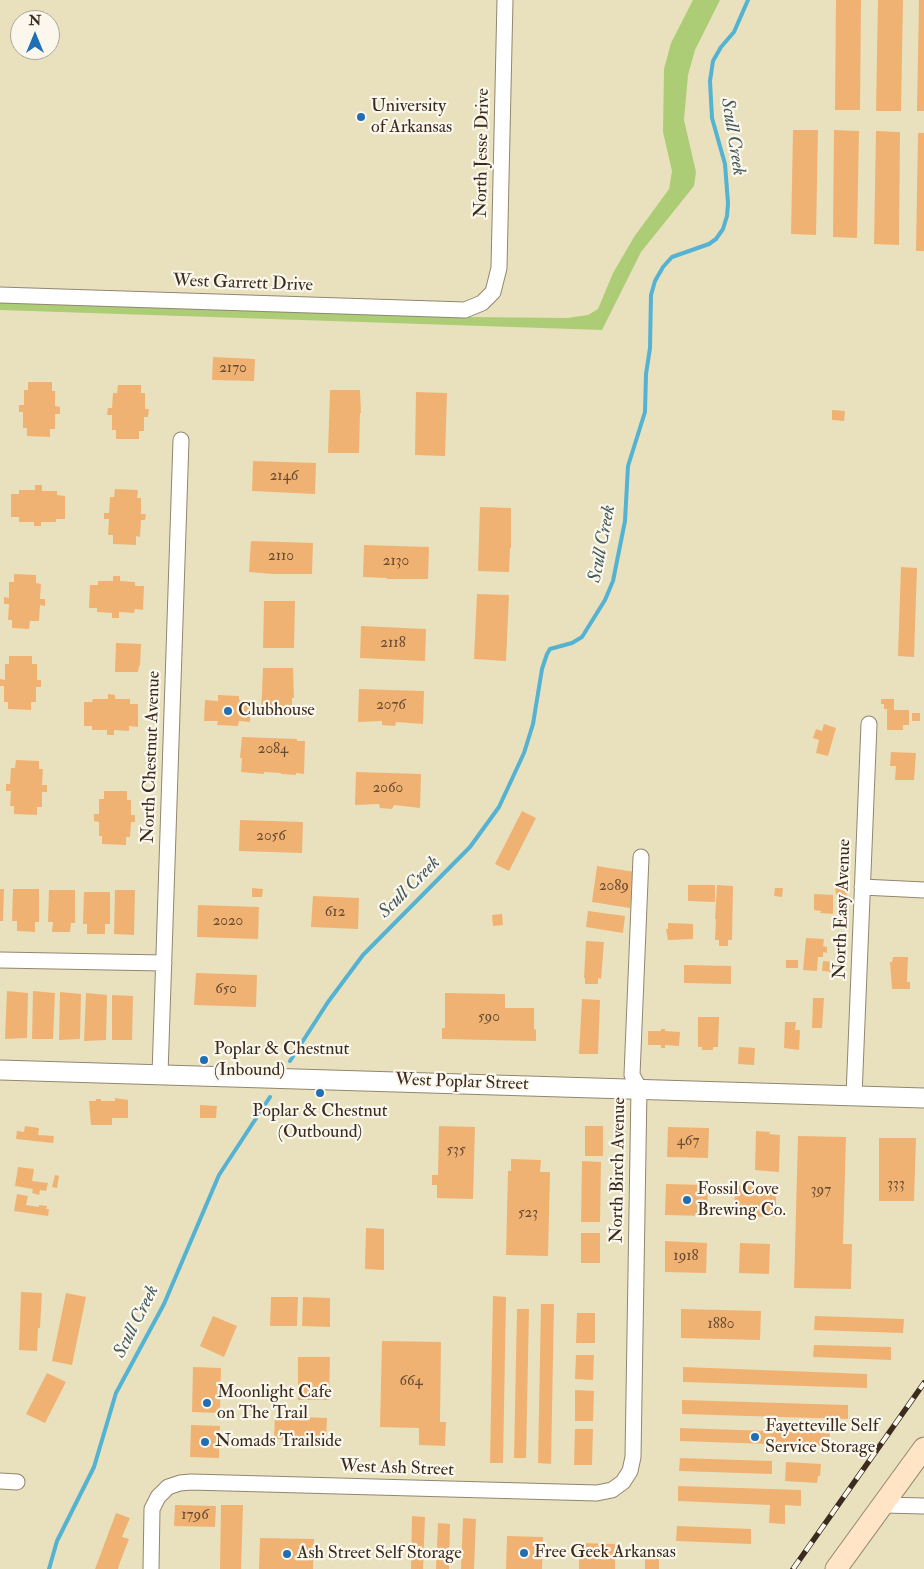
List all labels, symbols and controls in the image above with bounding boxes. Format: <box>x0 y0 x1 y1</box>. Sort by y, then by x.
north arrow <box>10 10 60 60</box>
text: N <box>29 12 41 29</box>
street label: North Jesse Drive <box>471 88 495 218</box>
place label: University of Arkansas <box>371 96 452 138</box>
water label: Scull Creek <box>715 97 749 177</box>
marker: University of Arkansas <box>355 111 367 123</box>
street label: West Garrett Drive <box>173 271 313 297</box>
house number: 2170 <box>219 360 247 378</box>
house number: 2146 <box>270 468 298 486</box>
water label: Scull Creek <box>584 503 622 585</box>
house number: 2110 <box>268 548 294 566</box>
house number: 2130 <box>383 553 409 571</box>
house number: 2118 <box>380 635 406 653</box>
street label: North Chestnut Avenue <box>138 670 166 844</box>
house number: 2076 <box>376 697 406 715</box>
place label: Clubhouse <box>238 700 315 722</box>
marker: Clubhouse <box>222 705 234 717</box>
house number: 2084 <box>258 741 288 759</box>
house number: 2060 <box>373 780 403 798</box>
house number: 2056 <box>256 828 286 846</box>
street label: North Easy Avenue <box>830 838 856 980</box>
water label: Scull Creek <box>374 852 446 924</box>
house number: 2089 <box>599 878 629 896</box>
house number: 612 <box>325 904 345 922</box>
house number: 2020 <box>213 913 243 931</box>
house number: 650 <box>215 981 237 999</box>
house number: 590 <box>478 1009 500 1027</box>
place label: Poplar & Chestnut (Inbound) <box>214 1039 349 1082</box>
marker: Poplar & Chestnut (Inbound) <box>198 1054 210 1066</box>
street label: West Poplar Street <box>395 1070 529 1096</box>
marker: Poplar & Chestnut (Outbound) <box>314 1087 326 1099</box>
street label: North Birch Avenue <box>607 1097 631 1243</box>
place label: Poplar & Chestnut (Outbound) <box>252 1101 388 1144</box>
house number: 467 <box>677 1133 699 1151</box>
house number: 535 <box>447 1142 465 1160</box>
house number: 333 <box>887 1176 905 1194</box>
place label: Fossil Cove Brewing Co. <box>697 1179 786 1222</box>
house number: 397 <box>811 1182 831 1200</box>
marker: Fossil Cove Brewing Co. <box>681 1194 693 1206</box>
house number: 523 <box>518 1205 538 1223</box>
house number: 1918 <box>673 1248 699 1266</box>
water label: Scull Creek <box>109 1282 165 1362</box>
house number: 1880 <box>707 1316 735 1334</box>
house number: 664 <box>399 1373 423 1391</box>
place label: Moonlight Cafe on The Trail <box>217 1382 332 1425</box>
marker: Moonlight Cafe on The Trail <box>201 1397 213 1409</box>
place label: Fayetteville Self Service Storage <box>765 1416 879 1458</box>
place label: Nomads Trailside <box>215 1431 342 1453</box>
marker: Fayetteville Self Service Storage <box>749 1431 761 1443</box>
marker: Nomads Trailside <box>199 1436 211 1448</box>
street label: West Ash Street <box>340 1456 454 1482</box>
house number: 1796 <box>181 1507 209 1525</box>
place label: Free Geek Arkansas <box>534 1542 676 1564</box>
place label: Ash Street Self Storage <box>297 1543 462 1565</box>
marker: Free Geek Arkansas <box>518 1547 530 1559</box>
marker: Ash Street Self Storage <box>281 1548 293 1560</box>

